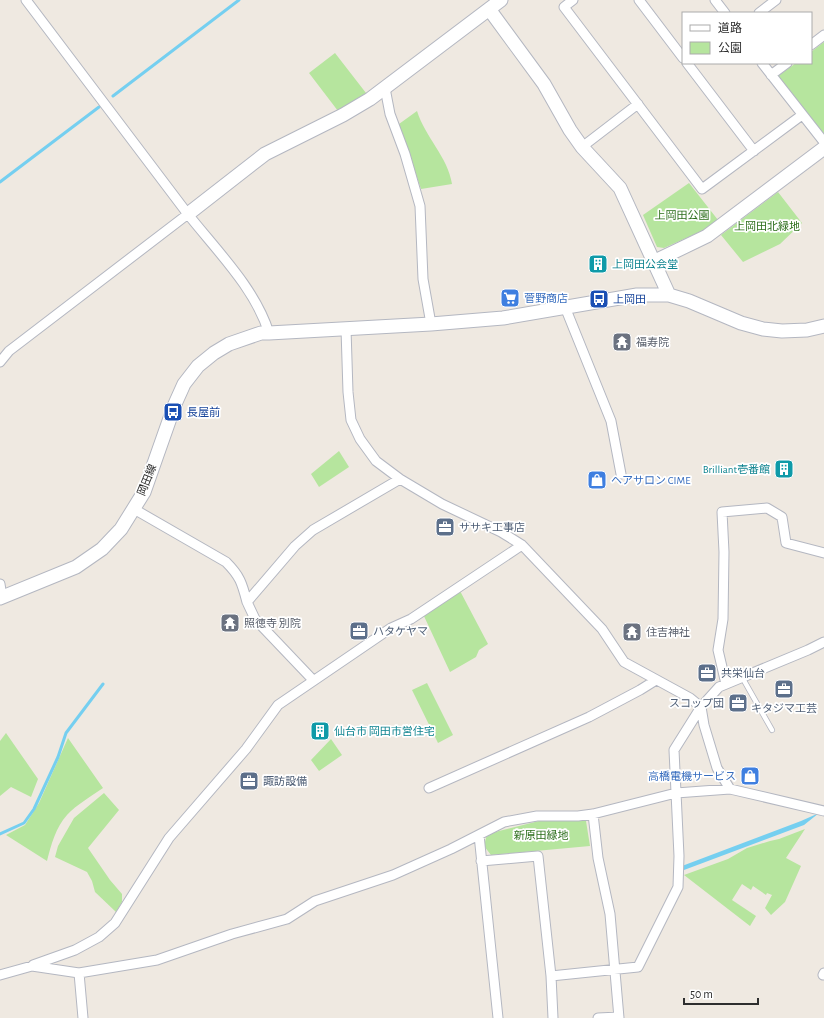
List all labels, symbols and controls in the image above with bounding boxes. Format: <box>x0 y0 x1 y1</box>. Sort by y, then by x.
legend <box>682 12 812 64</box>
text: 道路 <box>718 21 742 34</box>
text: 公園 <box>718 42 742 54</box>
park label: 上岡田公園 <box>655 209 710 221</box>
park label: 上岡田北緑地 <box>734 220 800 232</box>
building icon: 上岡田公会堂 <box>587 253 609 275</box>
place label: 上岡田公会堂 <box>612 258 678 270</box>
supermarket icon: 菅野商店 <box>499 287 521 309</box>
bus stop icon: 上岡田 <box>588 288 610 310</box>
place label: 菅野商店 <box>524 292 568 304</box>
place label: 上岡田 <box>613 294 646 305</box>
temple icon: 福寿院 <box>611 331 633 353</box>
place label: 福寿院 <box>636 336 669 348</box>
bus stop icon: 長屋前 <box>162 401 184 423</box>
place label: 長屋前 <box>187 406 220 418</box>
building icon: Brilliant壱番館 <box>773 458 795 480</box>
street label: 岡田線 <box>135 462 158 497</box>
place label: Brilliant壱番館 <box>703 463 770 475</box>
shop icon: ヘアサロン CIME <box>586 469 608 491</box>
place label: ヘアサロン CIME <box>611 475 691 486</box>
office icon: ササキ工事店 <box>434 516 456 538</box>
place label: ササキ工事店 <box>459 522 525 533</box>
temple icon: 照徳寺 別院 <box>219 612 241 634</box>
place label: 照徳寺 別院 <box>244 617 301 629</box>
office icon: ハタケヤマ <box>348 620 370 642</box>
temple icon: 住吉神社 <box>621 621 643 643</box>
place label: ハタケヤマ <box>373 626 428 637</box>
place label: 住吉神社 <box>646 626 690 638</box>
office icon: 共栄仙台 <box>696 662 718 684</box>
place label: 共栄仙台 <box>721 667 765 679</box>
office icon: キタジマ工芸 <box>773 678 795 700</box>
office icon: スコップ団 <box>727 692 749 714</box>
place label: スコップ団 <box>669 698 724 709</box>
place label: キタジマ工芸 <box>751 703 817 714</box>
building icon: 仙台市 岡田市営住宅 <box>309 720 331 742</box>
place label: 仙台市 岡田市営住宅 <box>334 725 435 737</box>
shop icon: 高橋電機サービス <box>739 765 761 787</box>
office icon: 諏訪設備 <box>238 770 260 792</box>
place label: 高橋電機サービス <box>648 770 736 782</box>
place label: 諏訪設備 <box>263 775 307 787</box>
park label: 新原田緑地 <box>514 829 569 841</box>
scale bar <box>684 980 758 1006</box>
text: 50 m <box>690 988 713 1000</box>

